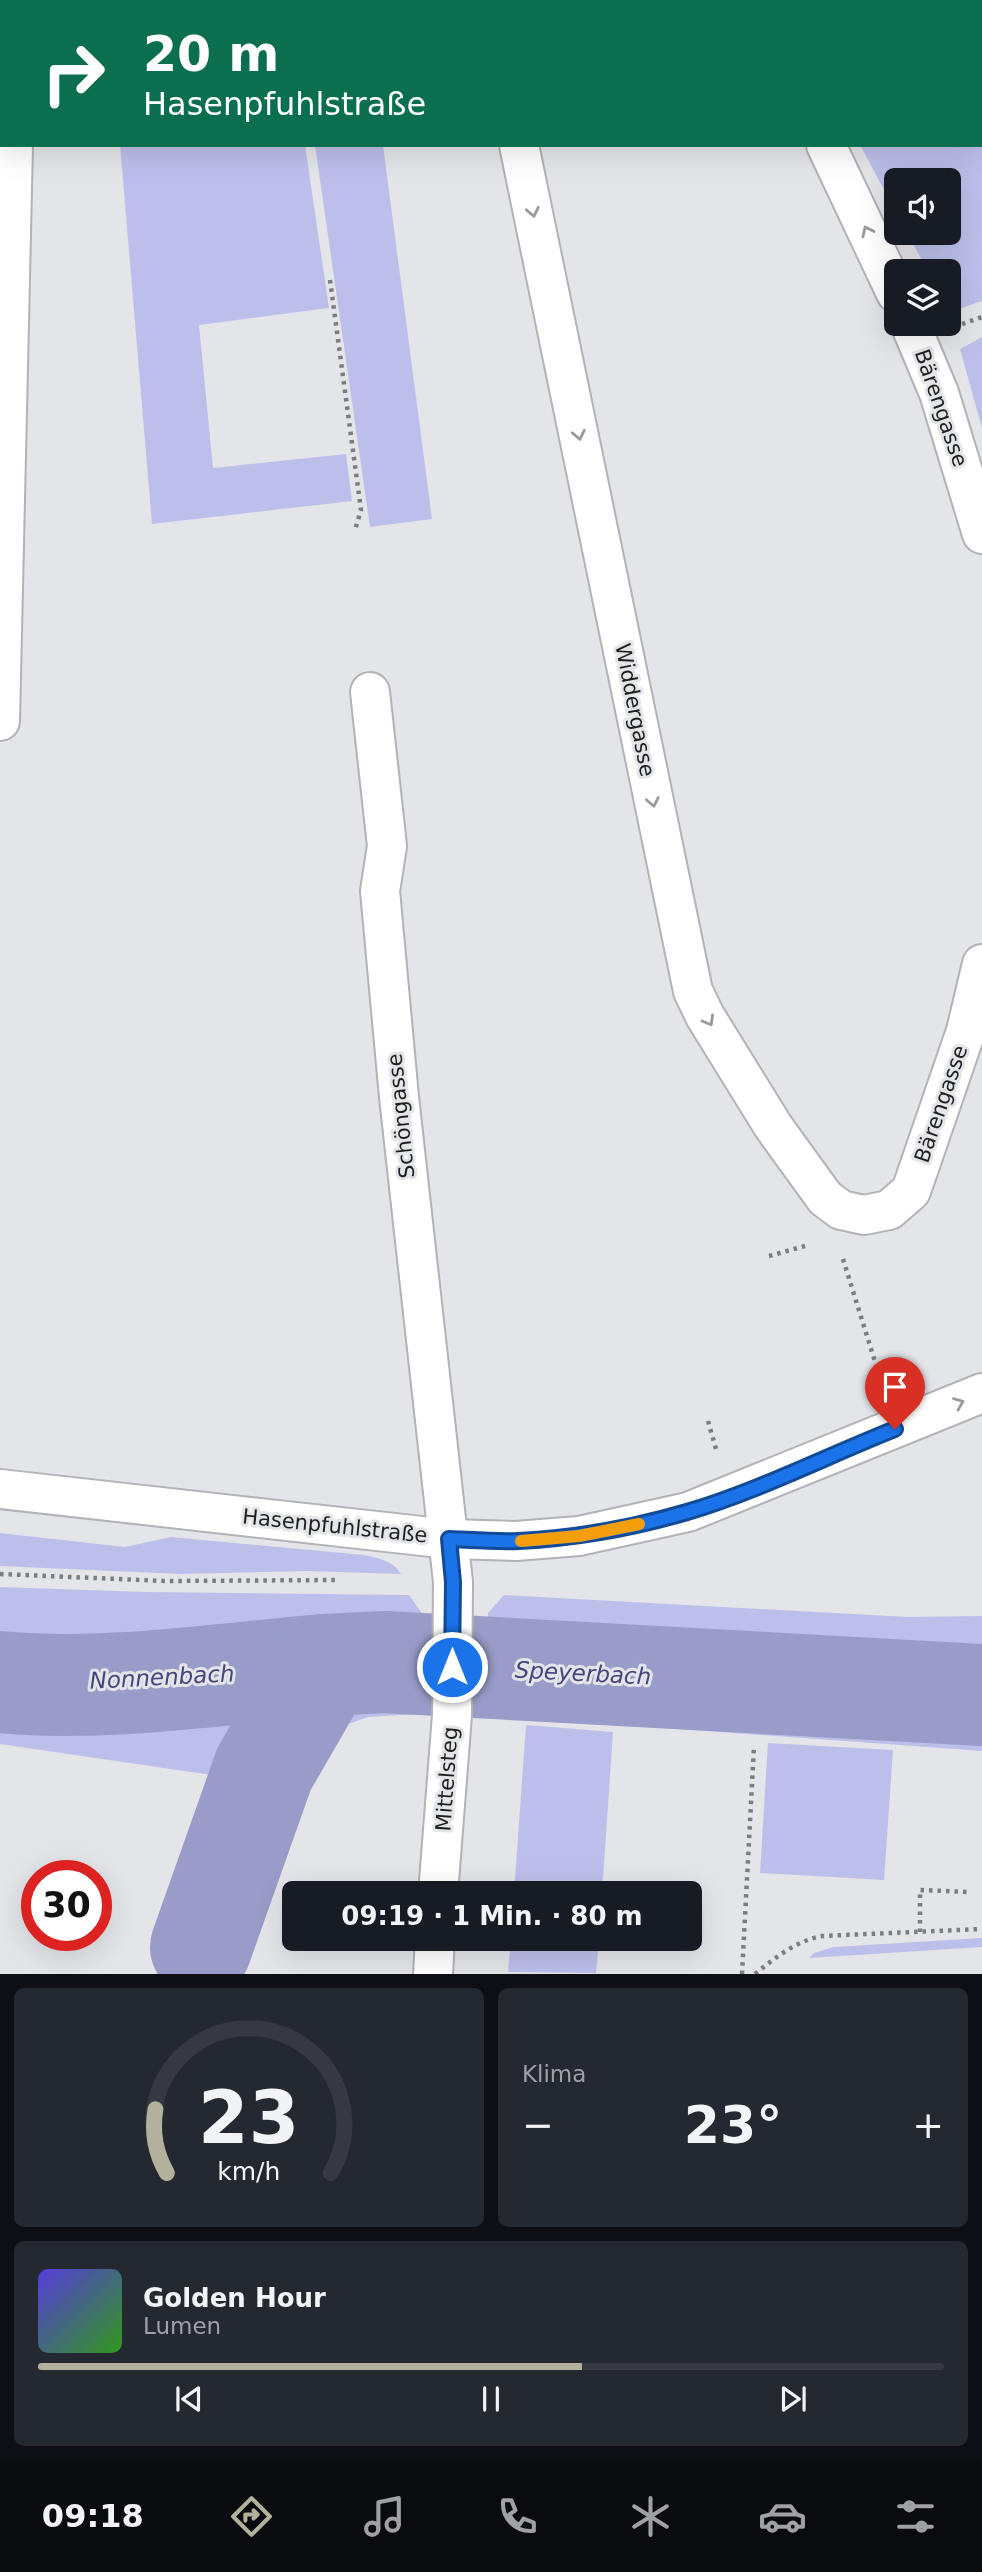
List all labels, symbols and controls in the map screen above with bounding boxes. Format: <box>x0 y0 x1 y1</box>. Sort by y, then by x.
text: 20 m <box>143 26 279 83</box>
icon: right <box>28 28 119 119</box>
text: Hasenpfuhlstraße <box>143 85 426 123</box>
map controls <box>884 168 961 336</box>
button: sound <box>884 168 961 245</box>
one-way arrow <box>525 206 540 218</box>
one-way arrow <box>861 226 875 238</box>
button: layers <box>884 259 961 336</box>
street label: Bärengasse <box>910 346 972 470</box>
one-way arrow <box>571 429 586 441</box>
street label: Widdergasse <box>610 641 660 779</box>
one-way arrow <box>645 796 660 808</box>
one-way arrow <box>701 1014 714 1027</box>
street label: Bärengasse <box>910 1042 972 1166</box>
street label: Schöngasse <box>383 1052 419 1180</box>
pin <box>865 1357 925 1429</box>
icon: arrive <box>876 1368 914 1406</box>
one-way arrow <box>951 1397 964 1411</box>
street label: Hasenpfuhlstraße <box>241 1504 429 1548</box>
position arrow <box>415 1630 489 1704</box>
water label: Speyerbach <box>514 1656 652 1690</box>
water label: Nonnenbach <box>89 1660 235 1694</box>
street label: Mittelsteg <box>431 1726 463 1832</box>
speed limit sign: 30 <box>21 1860 112 1951</box>
text: 09:19 · 1 Min. · 80 m <box>341 1901 643 1931</box>
text: Klima <box>522 2061 586 2087</box>
text: 23 <box>198 2076 300 2161</box>
text: 23° <box>684 2095 782 2155</box>
text: − <box>522 2103 554 2147</box>
text: + <box>912 2103 944 2147</box>
text: km/h <box>217 2157 281 2186</box>
text: Golden Hour <box>143 2283 326 2313</box>
text: Lumen <box>143 2313 221 2339</box>
icon: previous <box>170 2380 208 2418</box>
icon: pause <box>472 2380 510 2418</box>
icon: next <box>774 2380 812 2418</box>
icon: directions <box>227 2492 276 2541</box>
icon: music <box>360 2492 409 2541</box>
icon: phone <box>493 2492 542 2541</box>
icon: climate <box>626 2492 675 2541</box>
icon: car <box>758 2492 807 2541</box>
icon: filters <box>891 2492 940 2541</box>
text: 09:18 <box>42 2497 144 2535</box>

